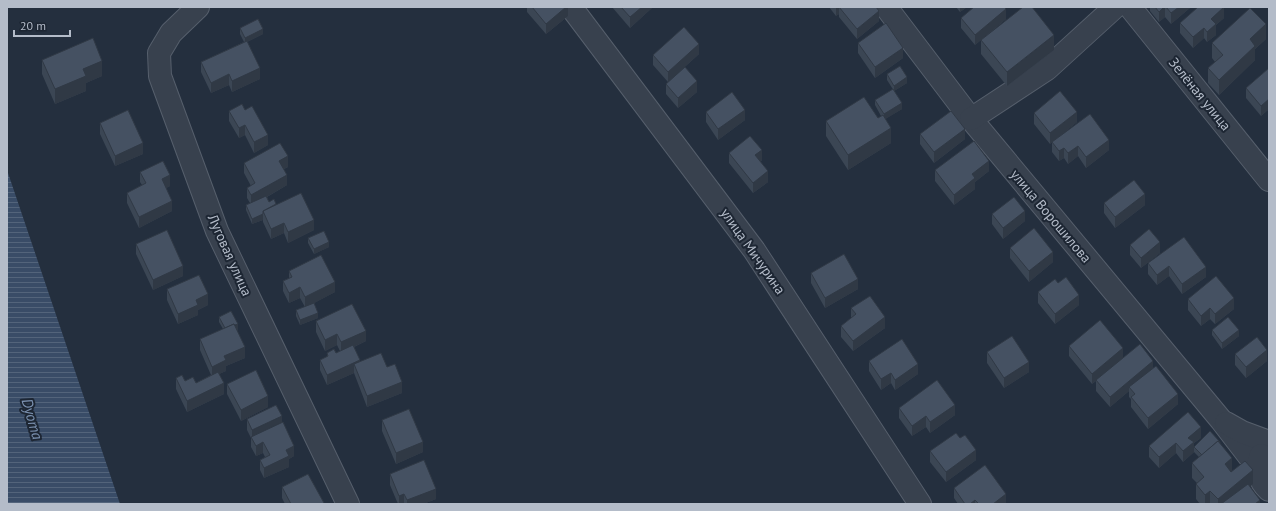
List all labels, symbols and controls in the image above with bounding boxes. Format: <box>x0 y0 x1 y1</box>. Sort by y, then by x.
scale bar <box>14 12 70 38</box>
text: 20 m <box>20 18 46 33</box>
street label: Зелёная улица <box>1165 54 1235 134</box>
street label: улица Ворошилова <box>1007 166 1095 266</box>
street label: улица Мичурина <box>717 204 789 298</box>
street label: Луговая улица <box>204 210 256 299</box>
water label: Dyoma <box>18 396 48 442</box>

